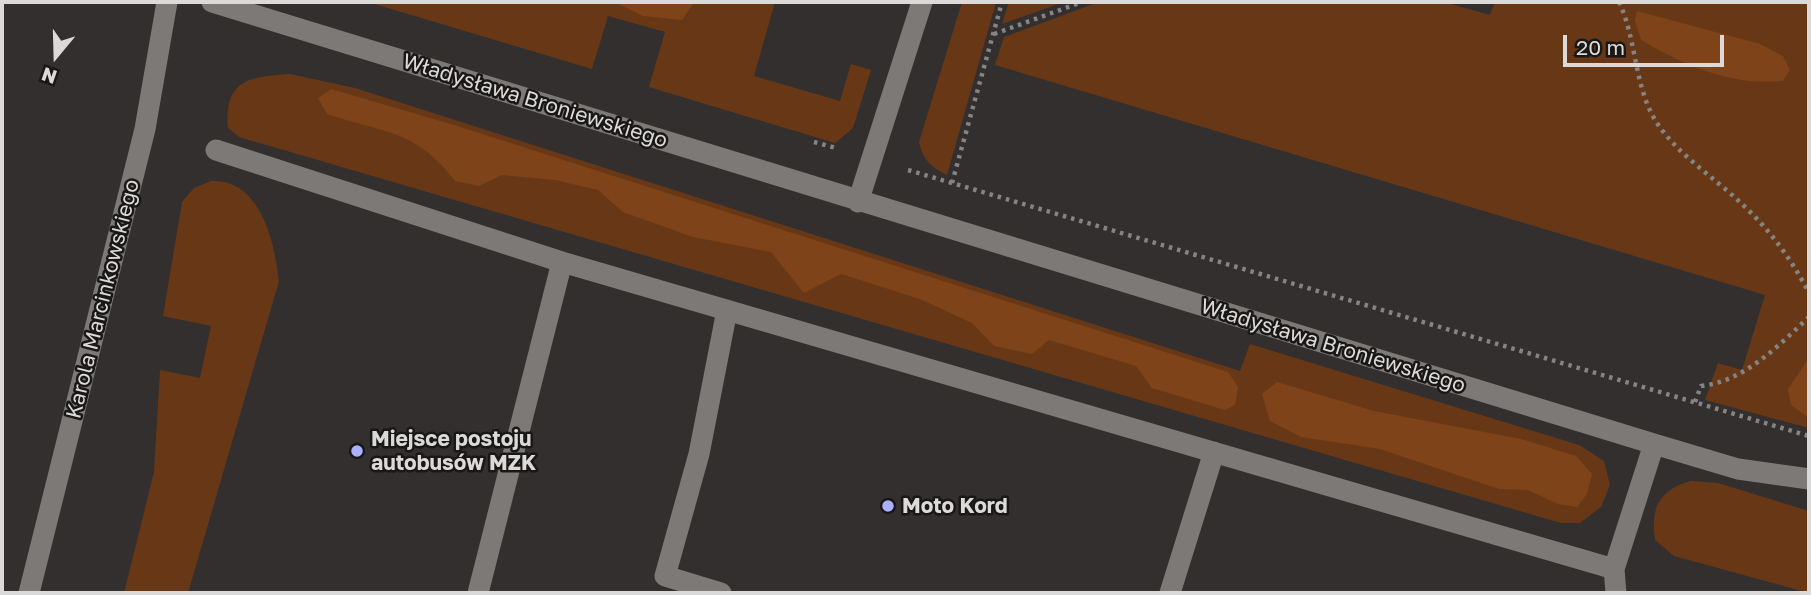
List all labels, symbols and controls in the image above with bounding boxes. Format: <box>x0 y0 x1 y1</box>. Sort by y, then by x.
north arrow <box>21 21 91 91</box>
scale bar <box>1566 21 1727 65</box>
text: 20 m <box>1576 34 1625 60</box>
street label: Władysława Broniewskiego <box>400 49 670 153</box>
text: N <box>38 63 60 90</box>
street label: Karola Marcinkowskiego <box>61 177 145 421</box>
street label: Władysława Broniewskiego <box>1198 294 1468 398</box>
place label: Miejsce postoju autobusów MZK <box>371 426 536 476</box>
marker: Miejsce postoju autobusów MZK <box>349 443 365 459</box>
place label: Moto Kord <box>902 493 1008 519</box>
marker: Moto Kord <box>880 498 896 514</box>

